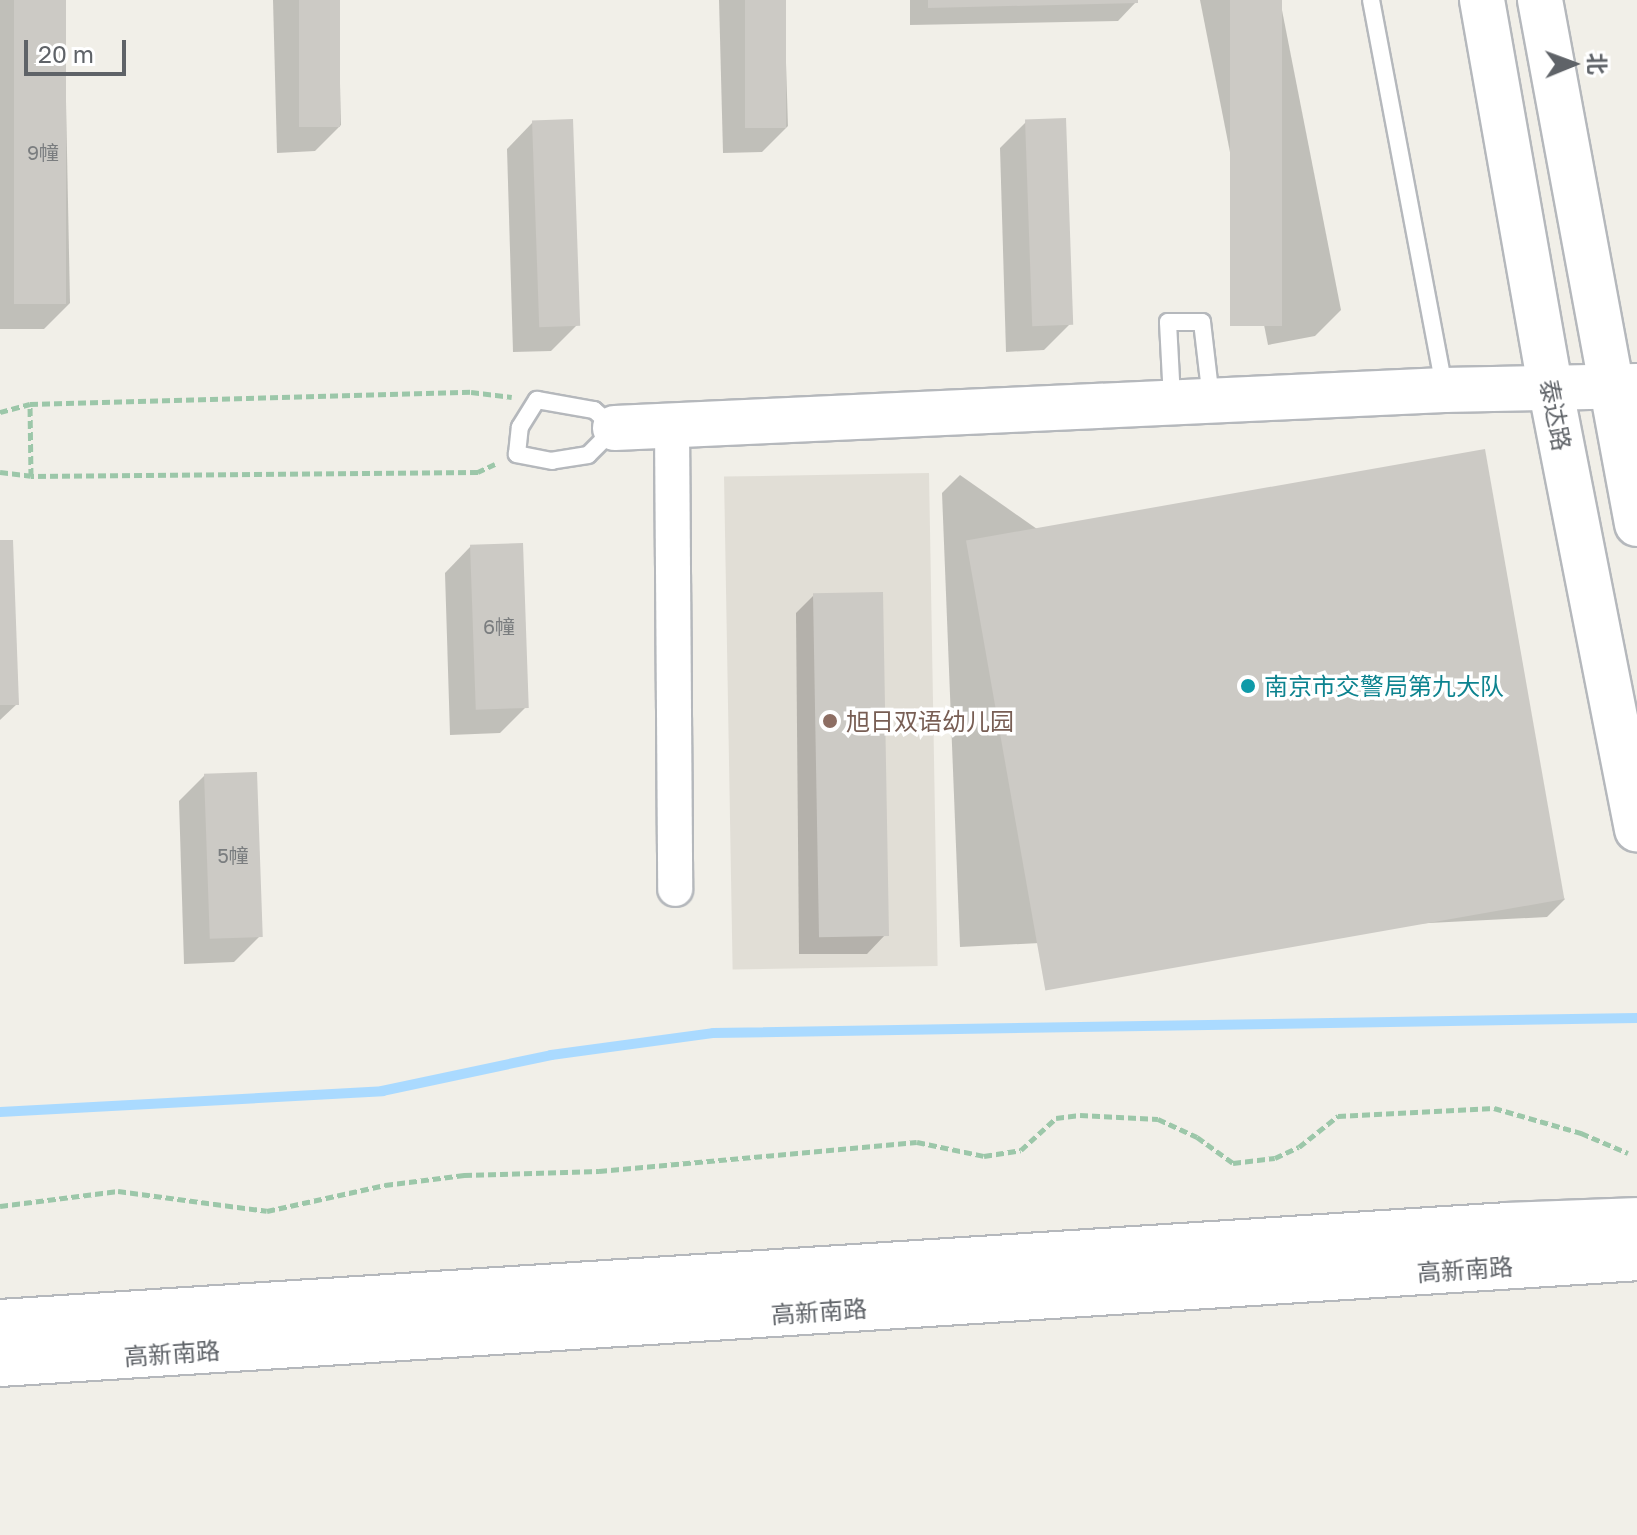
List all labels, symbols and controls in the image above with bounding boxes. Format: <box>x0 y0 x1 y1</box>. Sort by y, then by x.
scale bar <box>28 24 130 74</box>
north arrow <box>1533 24 1613 104</box>
text: 20 m <box>38 39 94 68</box>
text: 北 <box>1584 52 1611 75</box>
house number: 9幢 <box>27 140 59 164</box>
street label: 泰达路 <box>1535 377 1577 453</box>
house number: 6幢 <box>483 614 515 638</box>
place label: 南京市交警局第九大队 <box>1264 672 1504 700</box>
marker: 南京市交警局第九大队 <box>1239 677 1257 695</box>
place label: 旭日双语幼儿园 <box>846 707 1014 735</box>
marker: 旭日双语幼儿园 <box>821 712 839 730</box>
house number: 5幢 <box>217 843 249 867</box>
street label: 高新南路 <box>1416 1251 1514 1287</box>
street label: 高新南路 <box>770 1293 868 1329</box>
street label: 高新南路 <box>123 1335 221 1371</box>

